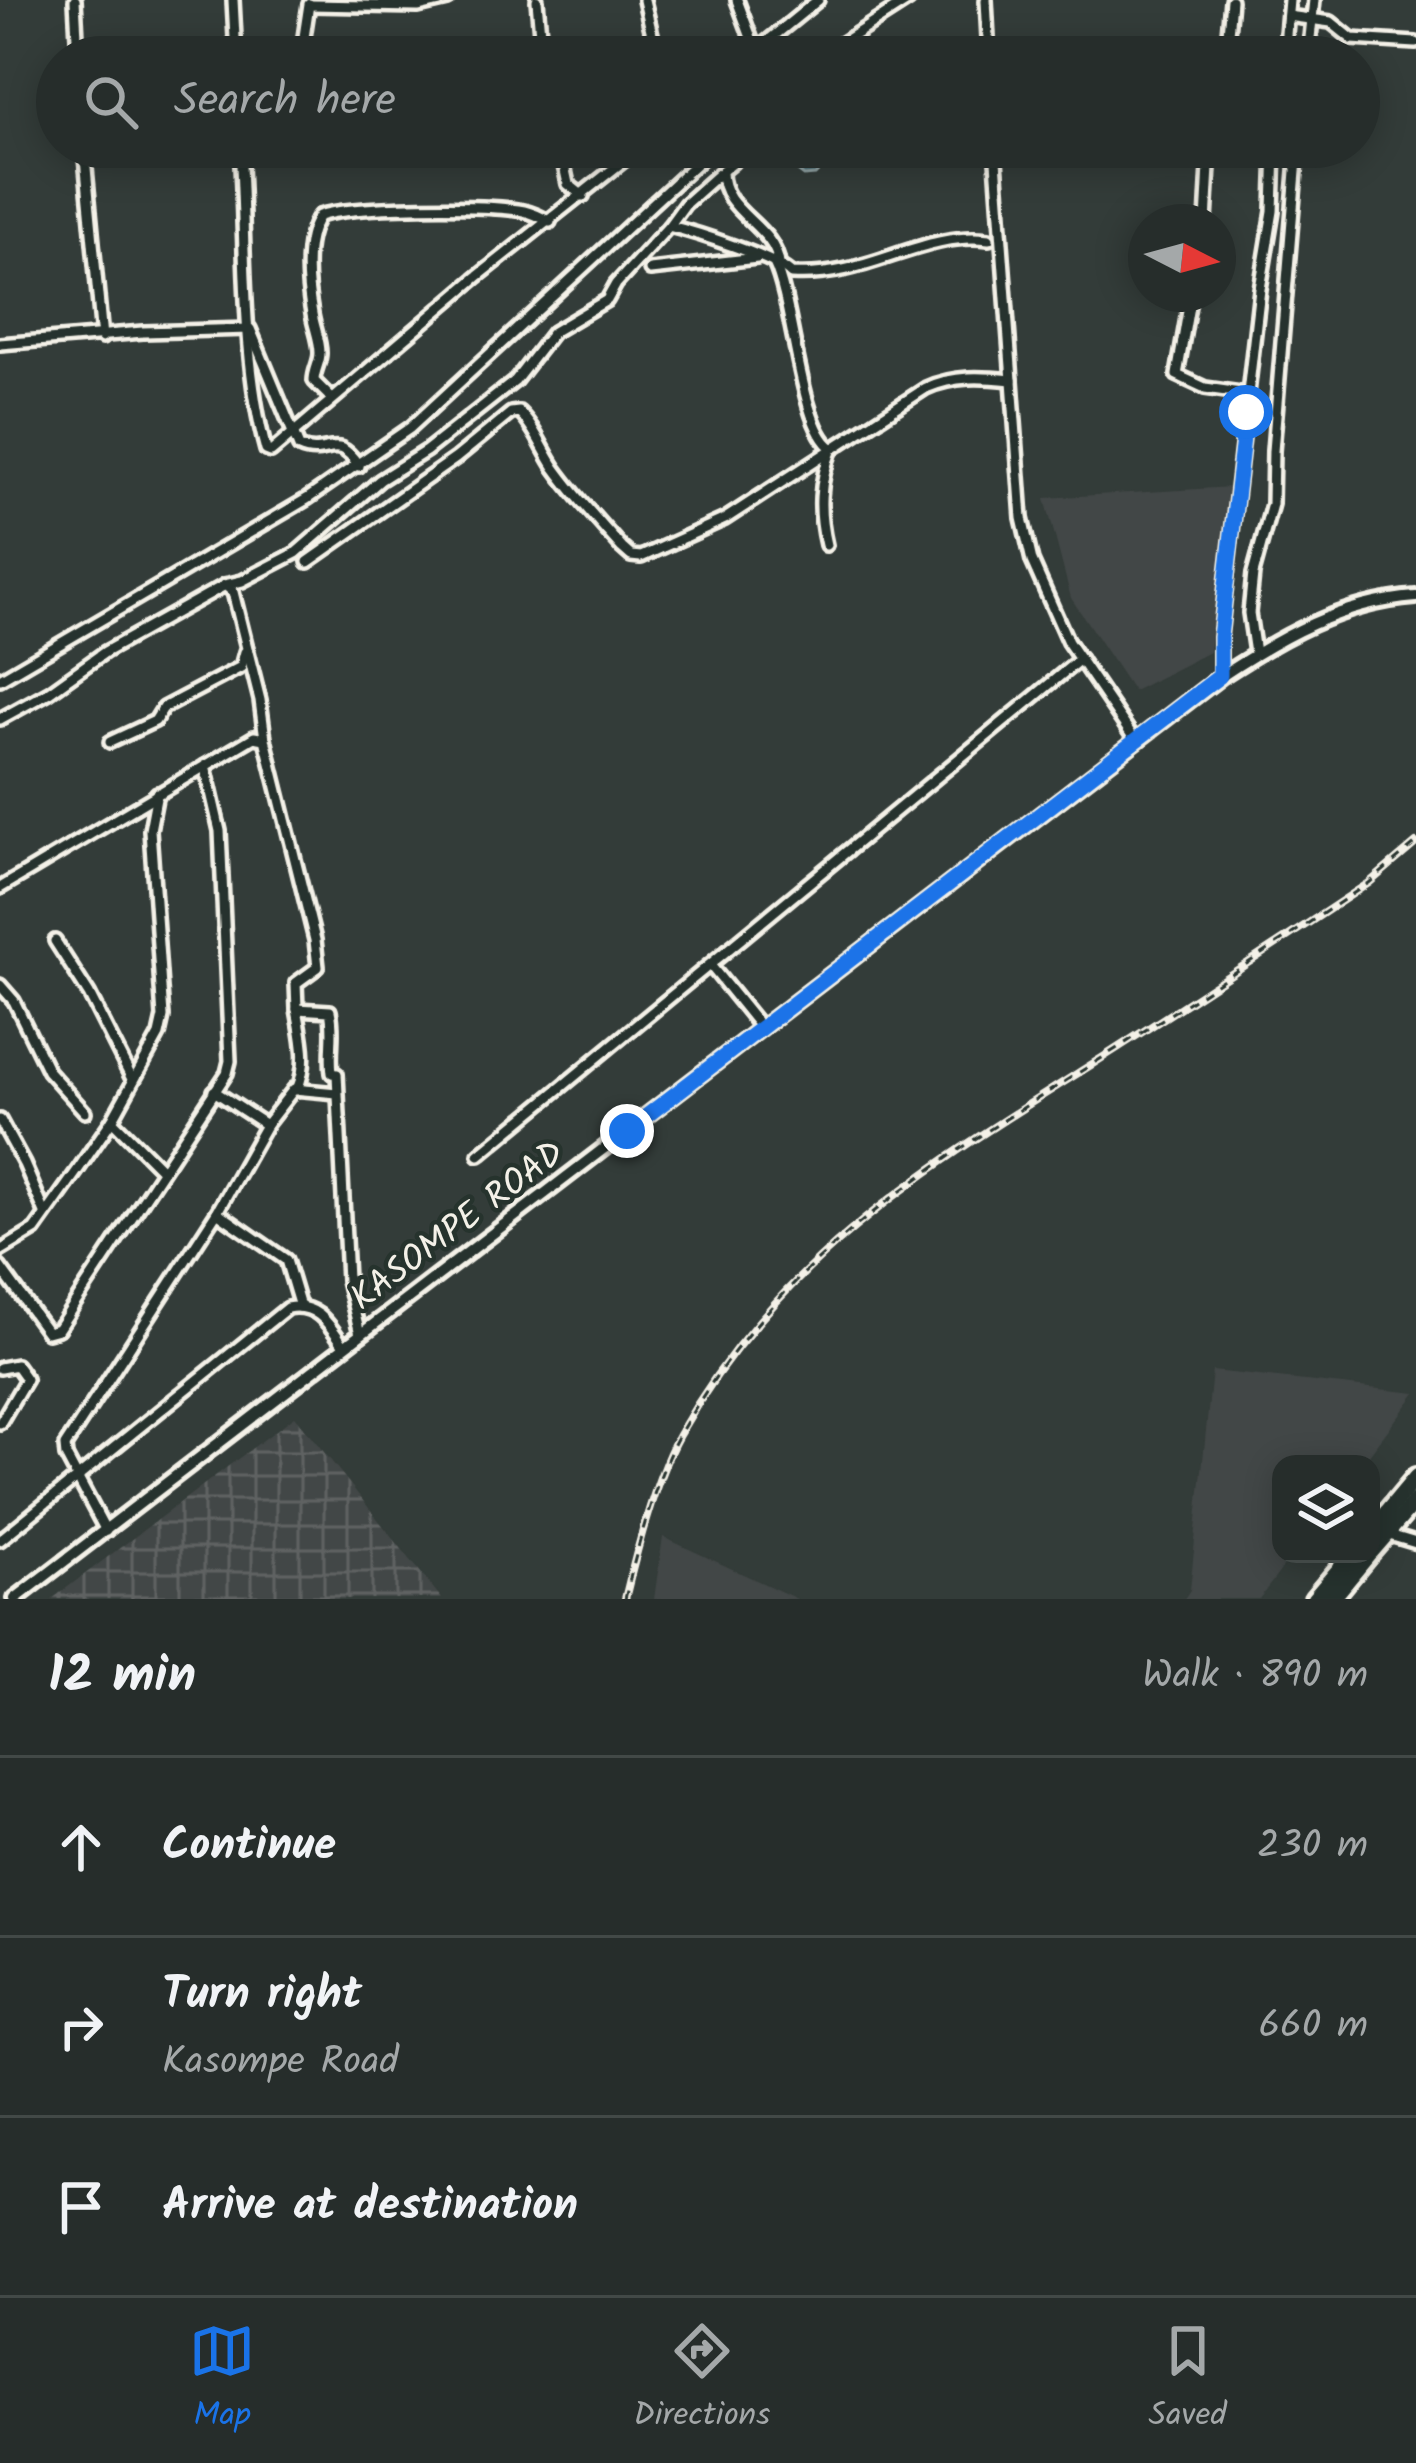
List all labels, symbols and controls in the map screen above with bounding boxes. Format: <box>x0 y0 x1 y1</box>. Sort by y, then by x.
search box <box>36 36 1380 168</box>
text: Search here <box>174 66 396 138</box>
icon: search <box>78 69 144 135</box>
north arrow <box>1128 204 1236 312</box>
route start <box>1219 385 1273 439</box>
route end <box>600 1104 654 1158</box>
street label: KASOMPE ROAD <box>339 1127 577 1327</box>
map controls <box>1272 1455 1380 1563</box>
button: layers <box>1272 1455 1380 1563</box>
text: 12 min <box>48 1637 196 1718</box>
text: Walk · 890 m <box>1142 1646 1368 1708</box>
text: Continue <box>162 1811 336 1883</box>
icon: ahead <box>48 1814 114 1880</box>
text: 230 m <box>1257 1816 1368 1878</box>
text: Turn right <box>162 1960 362 2032</box>
icon: right <box>48 1994 114 2060</box>
text: 660 m <box>1258 1996 1368 2058</box>
text: Kasompe Road <box>162 2032 399 2094</box>
text: Arrive at destination <box>162 2171 578 2243</box>
icon: arrive <box>48 2174 114 2240</box>
tab: Map <box>189 2318 255 2443</box>
tab: Directions <box>633 2318 770 2443</box>
tab: Saved <box>1149 2318 1227 2443</box>

